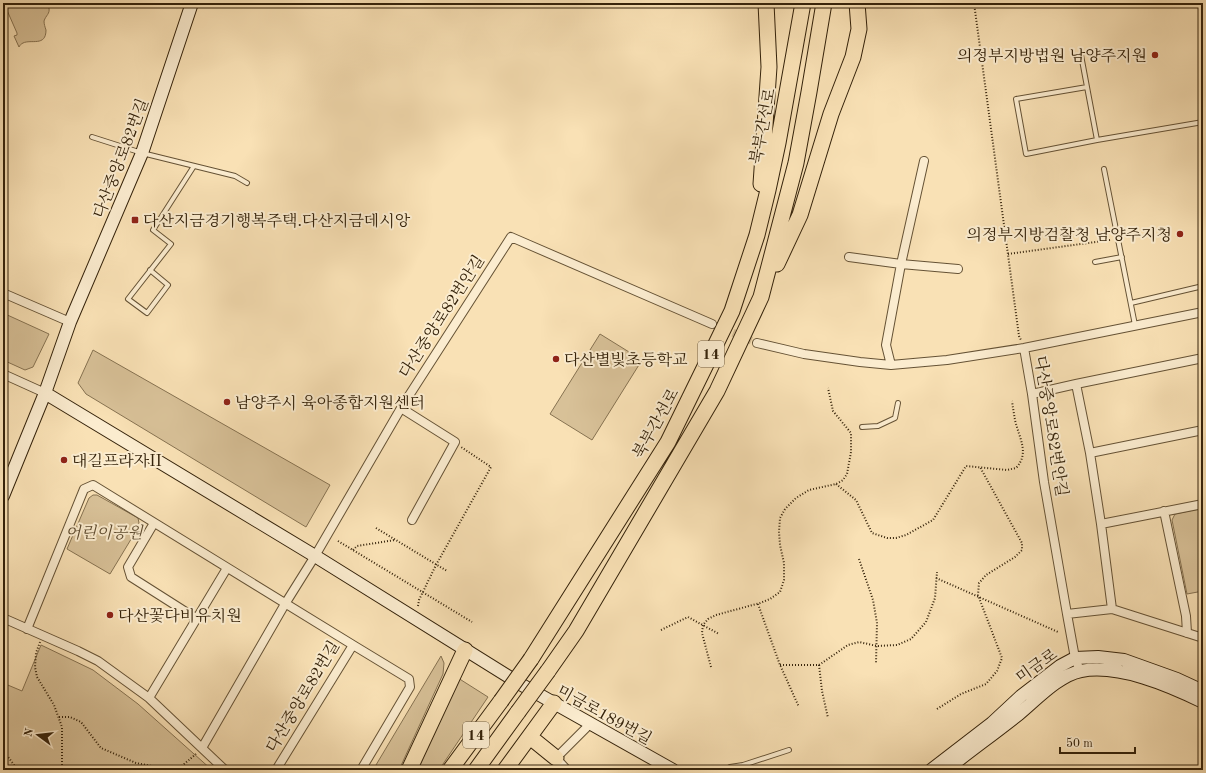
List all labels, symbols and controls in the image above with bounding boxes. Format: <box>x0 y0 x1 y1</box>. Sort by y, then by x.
place label: 의정부지방법원 남양주지원 <box>957 48 1147 65</box>
marker: 의정부지방법원 남양주지원 <box>1150 50 1160 60</box>
street label: 북부간선로 <box>747 86 779 166</box>
street label: 다산중앙로82번길 <box>90 96 152 221</box>
place label: 다산지금경기행복주택.다산지금데시앙 <box>143 212 411 230</box>
marker: 다산지금경기행복주택.다산지금데시앙 <box>130 215 140 225</box>
place label: 의정부지방검찰청 남양주지청 <box>967 227 1172 244</box>
marker: 의정부지방검찰청 남양주지청 <box>1175 229 1185 239</box>
street label: 다산중앙로82번안길 <box>396 252 488 381</box>
road number: 14 <box>698 341 724 367</box>
place label: 다산별빛초등학교 <box>564 351 688 369</box>
marker: 다산별빛초등학교 <box>551 354 561 364</box>
street label: 다산중앙로82번안길 <box>1031 355 1071 498</box>
street label: 북부간선로 <box>629 385 683 462</box>
place label: 남양주시 육아종합지원센터 <box>235 394 425 412</box>
marker: 남양주시 육아종합지원센터 <box>222 397 232 407</box>
place label: 대길프라자II <box>72 453 162 470</box>
marker: 대길프라자II <box>59 455 69 465</box>
park label: 어린이공원 <box>65 524 144 542</box>
place label: 다산꽃다비유치원 <box>118 607 242 625</box>
marker: 다산꽃다비유치원 <box>105 610 115 620</box>
street label: 다산중앙로82번길 <box>262 638 343 755</box>
street label: 미금로 <box>1013 646 1061 686</box>
street label: 미금로189번길 <box>554 682 654 748</box>
north arrow <box>18 715 58 755</box>
road number: 14 <box>463 722 489 748</box>
text: N <box>23 727 36 738</box>
scale bar <box>1060 729 1135 755</box>
text: 50 m <box>1066 737 1093 750</box>

